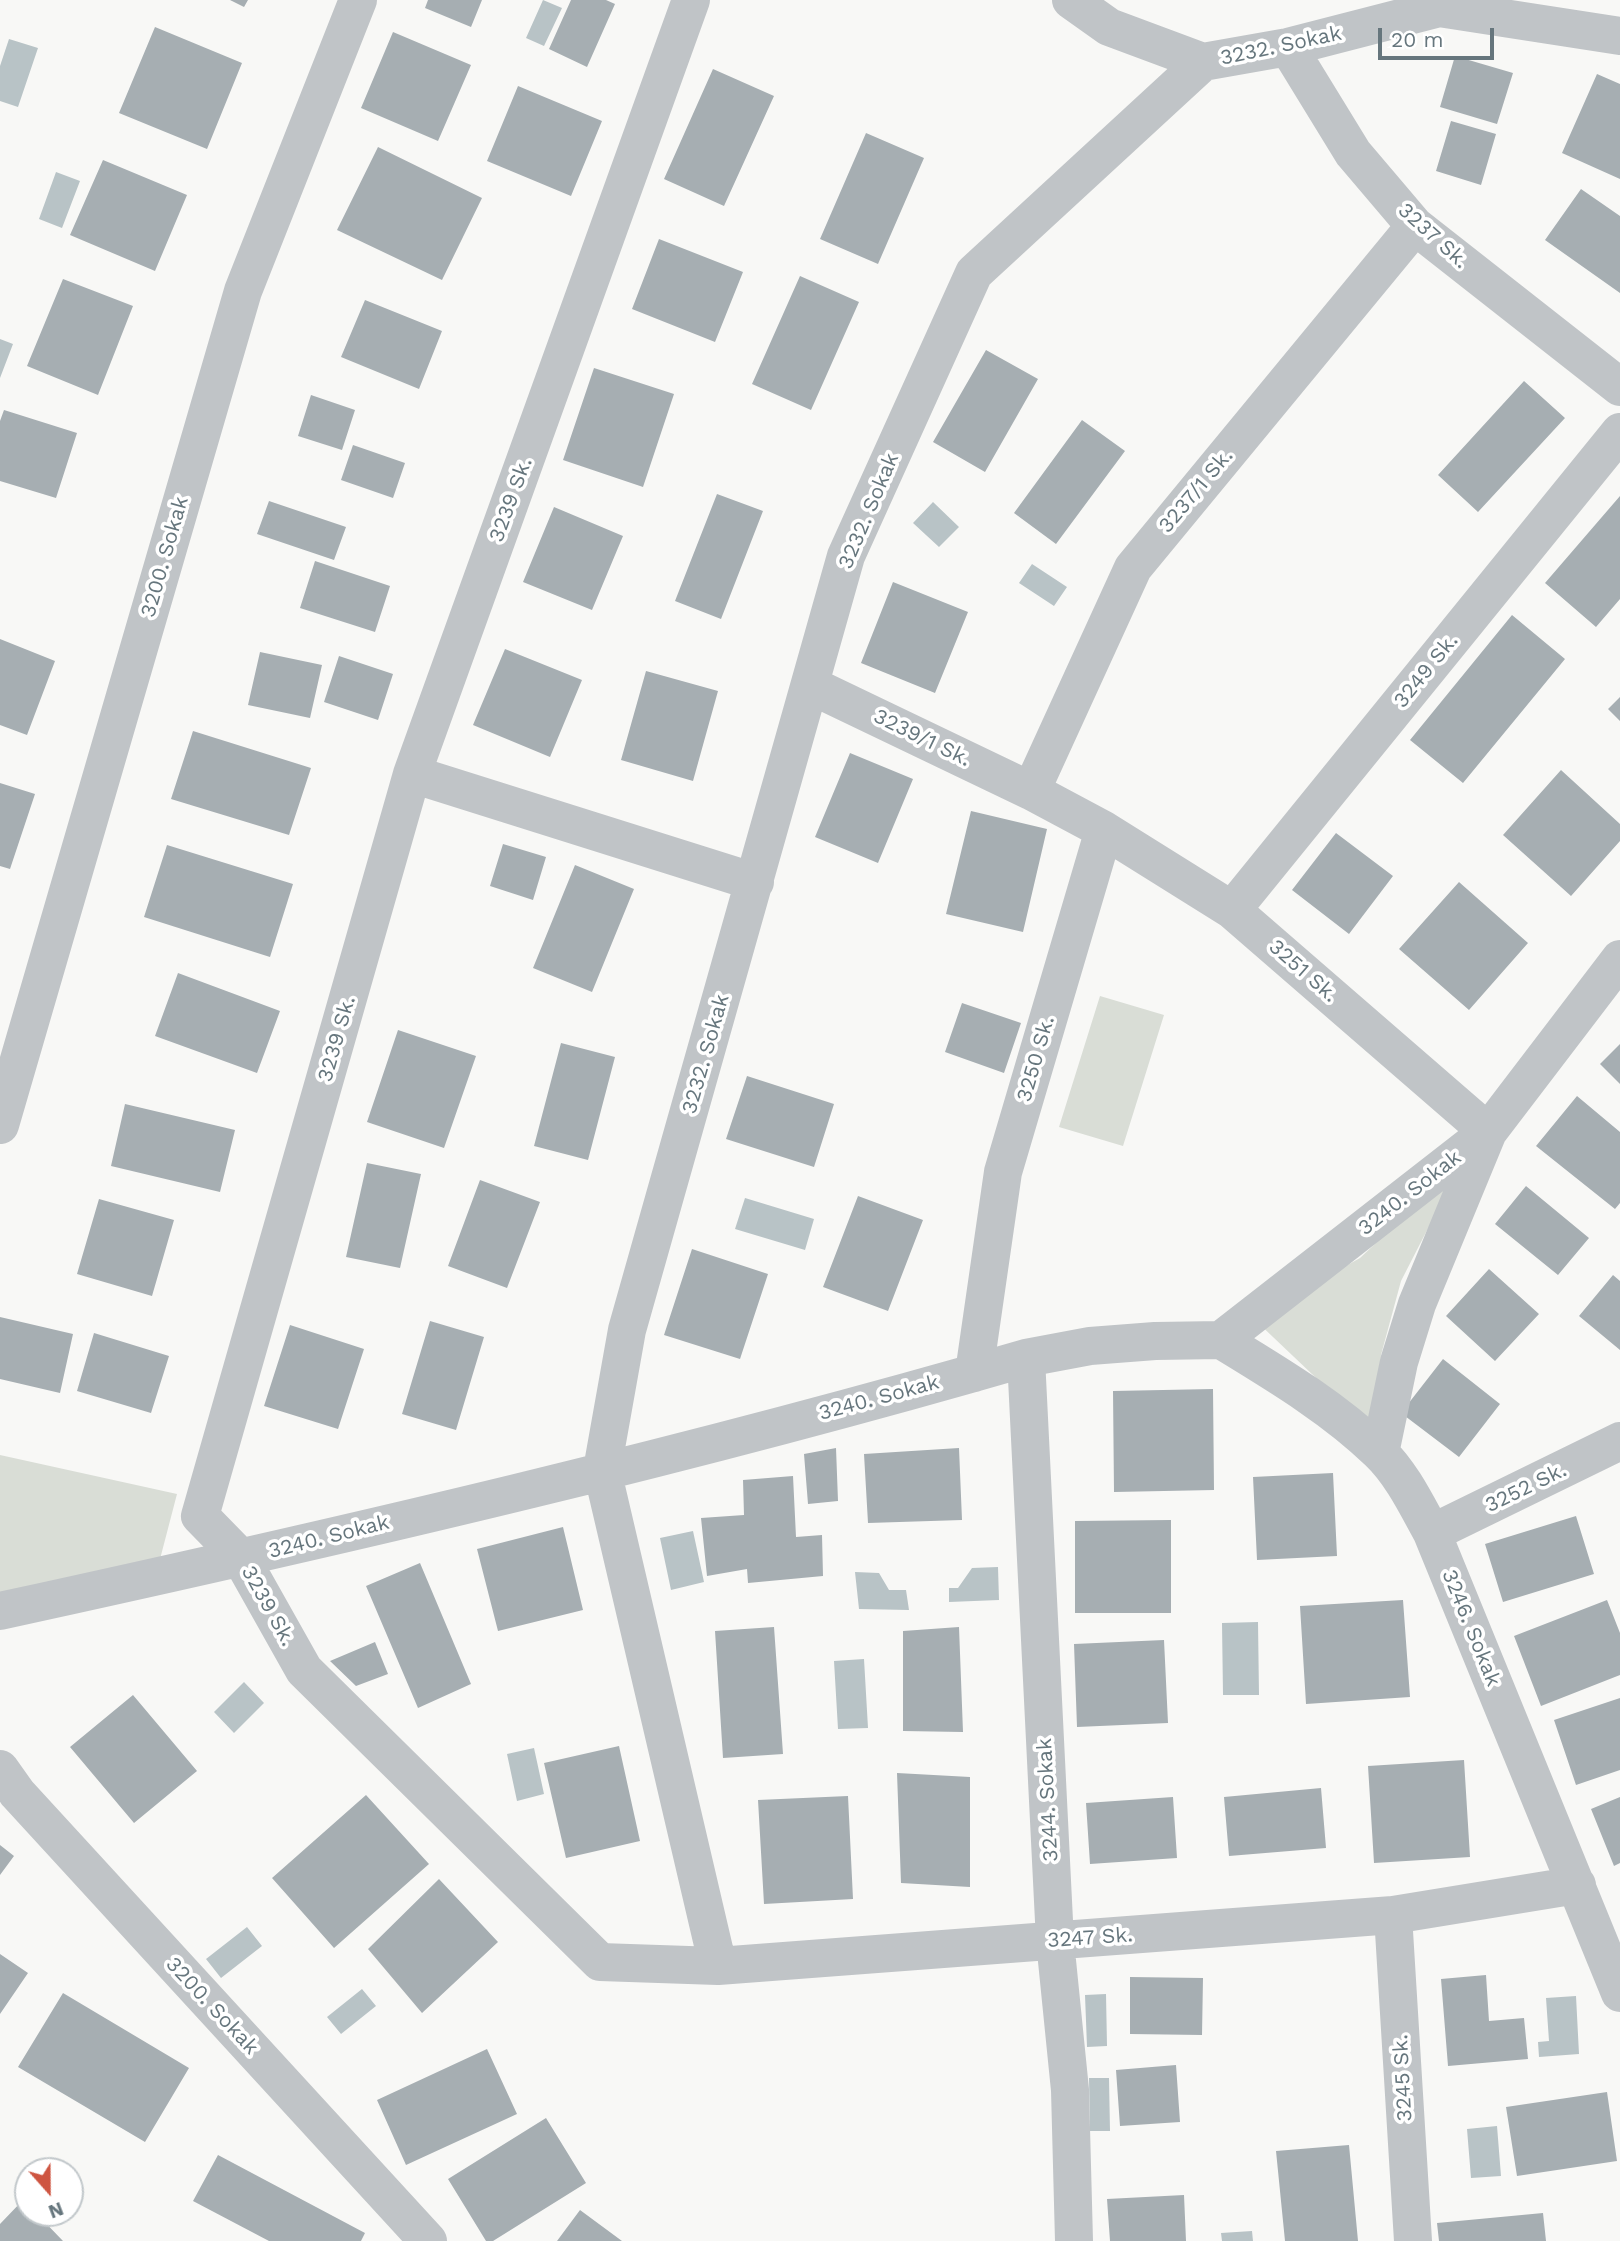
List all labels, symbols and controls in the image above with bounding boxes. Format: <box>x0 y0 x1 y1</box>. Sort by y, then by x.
scale bar <box>1382 14 1498 58</box>
street label: 3232. Sokak <box>1218 21 1344 71</box>
text: 20 m <box>1391 27 1443 52</box>
street label: 3237 Sk. <box>1393 198 1473 274</box>
street label: 3237/1 Sk. <box>1154 444 1238 538</box>
street label: 3232. Sokak <box>833 449 905 573</box>
street label: 3239 Sk. <box>484 454 538 546</box>
street label: 3200. Sokak <box>136 494 194 620</box>
street label: 3249 Sk. <box>1389 629 1463 713</box>
street label: 3239/1 Sk. <box>869 704 975 772</box>
street label: 3251 Sk. <box>1263 934 1343 1008</box>
street label: 3232. Sokak <box>677 991 735 1117</box>
street label: 3239 Sk. <box>313 993 361 1085</box>
street label: 3250 Sk. <box>1012 1013 1060 1105</box>
street label: 3240. Sokak <box>1354 1145 1466 1241</box>
street label: 3240. Sokak <box>816 1370 942 1426</box>
street label: 3252 Sk. <box>1481 1458 1571 1518</box>
street label: 3240. Sokak <box>266 1510 392 1564</box>
street label: 3239 Sk. <box>236 1561 300 1651</box>
street label: 3246. Sokak <box>1436 1566 1506 1690</box>
street label: 3244. Sokak <box>1032 1738 1064 1862</box>
street label: 3247 Sk. <box>1046 1922 1134 1954</box>
street label: 3200. Sokak <box>160 1952 264 2060</box>
street label: 3245 Sk. <box>1388 2034 1418 2122</box>
north arrow <box>14 2157 84 2227</box>
text: N <box>45 2197 67 2223</box>

